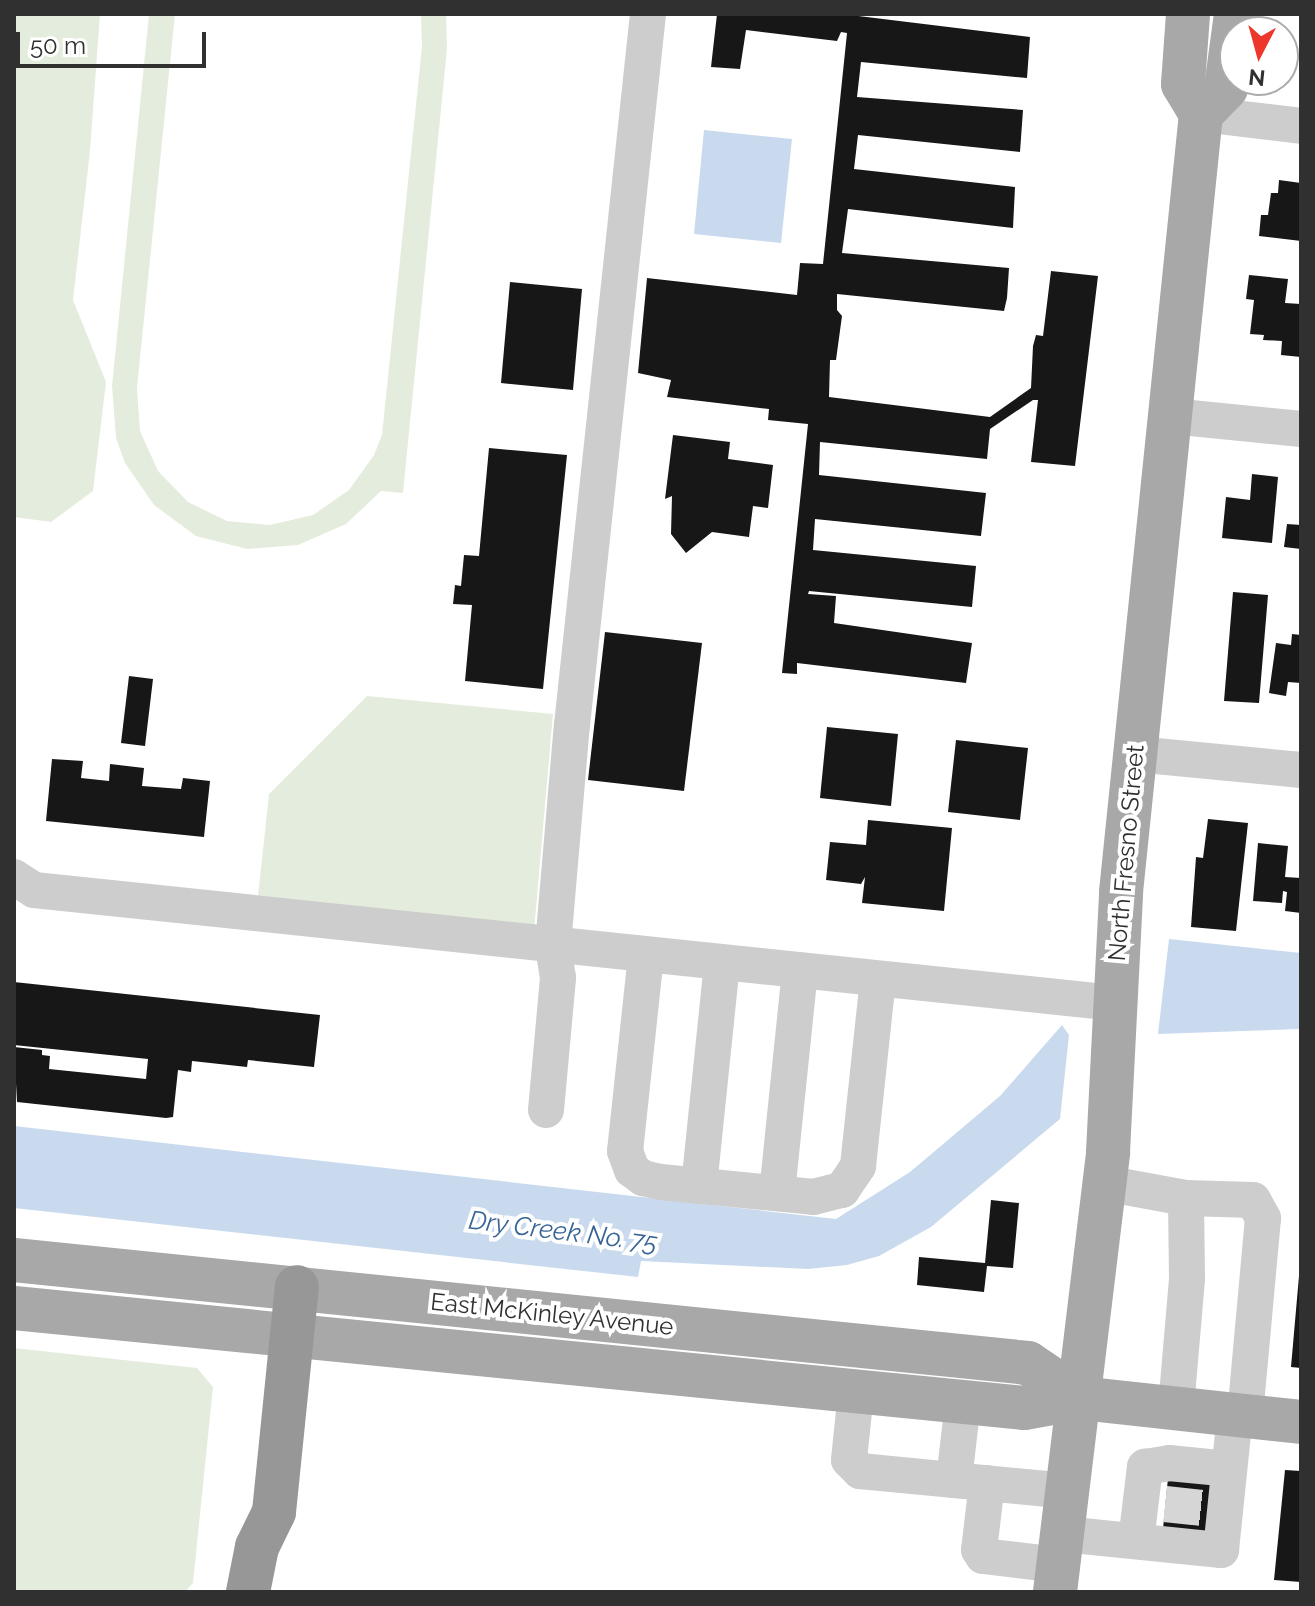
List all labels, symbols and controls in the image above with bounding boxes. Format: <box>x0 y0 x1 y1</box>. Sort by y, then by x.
scale bar <box>20 16 210 66</box>
north arrow <box>1219 16 1299 96</box>
text: 50 m <box>30 31 86 60</box>
text: N <box>1247 64 1266 92</box>
street label: North Fresno Street <box>1102 744 1150 962</box>
water label: Dry Creek No. 75 <box>467 1205 659 1259</box>
street label: East McKinley Avenue <box>428 1287 676 1341</box>

